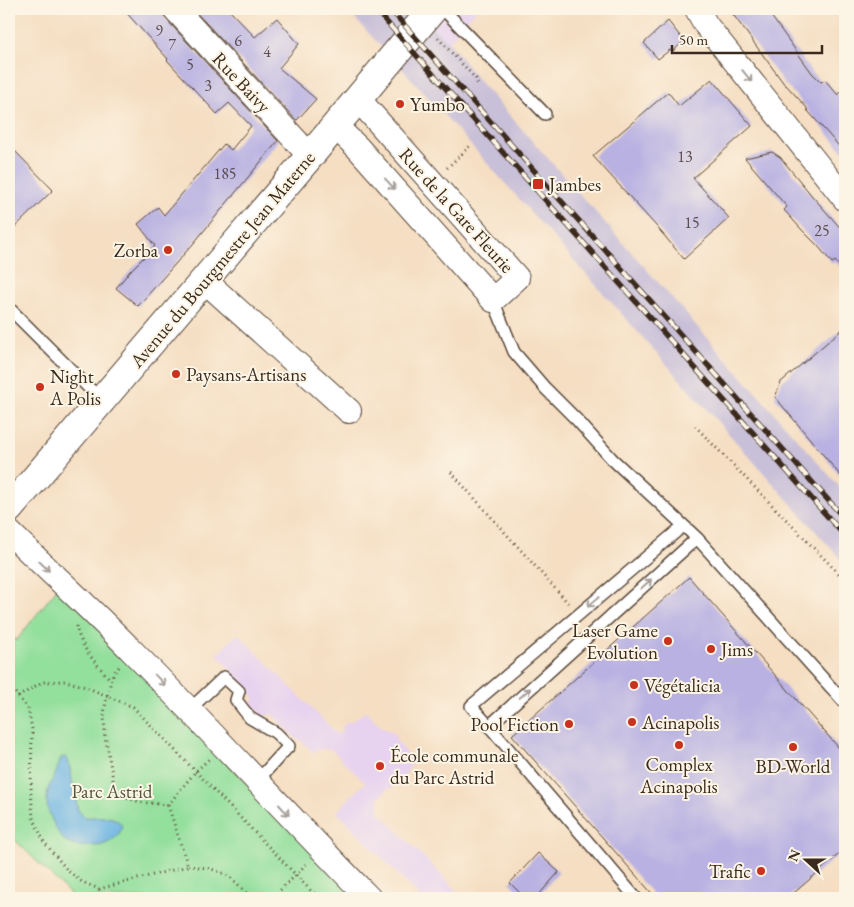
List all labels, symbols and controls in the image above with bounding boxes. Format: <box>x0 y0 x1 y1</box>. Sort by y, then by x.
house number: 9 <box>155 20 163 41</box>
scale bar <box>672 22 822 54</box>
house number: 6 <box>234 30 242 51</box>
text: 50 m <box>679 30 708 49</box>
house number: 7 <box>168 34 176 55</box>
house number: 4 <box>263 41 271 62</box>
street label: Rue Baivy <box>207 46 277 119</box>
house number: 5 <box>186 54 194 75</box>
one-way arrow <box>741 69 752 82</box>
house number: 3 <box>204 75 212 96</box>
place label: Yumbo <box>410 92 465 117</box>
marker: Yumbo <box>394 98 406 110</box>
street label: Rue de la Gare Fleurie <box>394 142 520 278</box>
street label: Avenue du Bourgmestre Jean Materne <box>124 146 321 374</box>
house number: 13 <box>677 146 693 167</box>
house number: 185 <box>213 163 237 184</box>
place label: Jambes <box>547 172 601 197</box>
marker: Jambes <box>531 177 545 191</box>
one-way arrow <box>384 178 396 191</box>
house number: 15 <box>684 212 700 233</box>
house number: 25 <box>814 220 830 241</box>
place label: Zorba <box>114 238 158 263</box>
marker: Zorba <box>162 244 174 256</box>
place label: Paysans-Artisans <box>186 362 306 387</box>
place label: Night A Polis <box>49 364 101 411</box>
marker: Paysans-Artisans <box>170 368 182 380</box>
marker: Night A Polis <box>34 381 46 393</box>
one-way arrow <box>38 560 50 572</box>
one-way arrow <box>639 579 652 590</box>
one-way arrow <box>586 597 599 608</box>
place label: Laser Game Evolution <box>572 618 658 665</box>
marker: Laser Game Evolution <box>662 635 674 647</box>
place label: Jims <box>719 637 753 662</box>
marker: Jims <box>705 643 717 655</box>
one-way arrow <box>154 673 166 686</box>
place label: Végétalicia <box>644 673 721 698</box>
marker: Végétalicia <box>628 679 640 691</box>
one-way arrow <box>519 688 532 699</box>
place label: Acinapolis <box>641 710 719 735</box>
place label: Pool Fiction <box>470 712 559 737</box>
marker: Acinapolis <box>626 716 638 728</box>
marker: Pool Fiction <box>563 718 575 730</box>
marker: Complex Acinapolis <box>673 739 685 751</box>
marker: BD-World <box>787 741 799 753</box>
place label: École communale du Parc Astrid <box>390 743 518 790</box>
place label: Complex Acinapolis <box>639 752 718 799</box>
place label: BD-World <box>756 754 831 779</box>
marker: École communale du Parc Astrid <box>374 760 386 772</box>
park label: Parc Astrid <box>72 779 153 804</box>
one-way arrow <box>278 803 290 816</box>
north arrow <box>782 834 832 884</box>
text: N <box>783 846 805 864</box>
place label: Trafic <box>709 859 751 884</box>
marker: Trafic <box>755 865 767 877</box>

